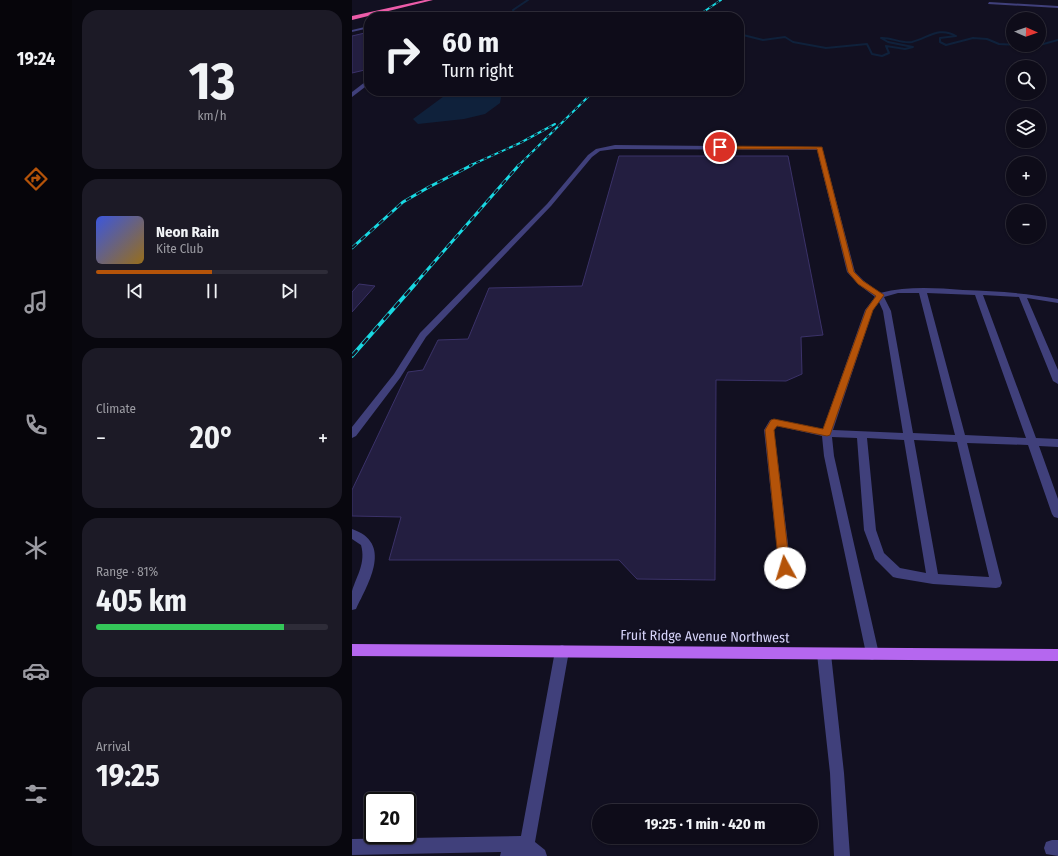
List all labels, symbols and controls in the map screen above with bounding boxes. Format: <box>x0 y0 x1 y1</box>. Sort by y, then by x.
north arrow <box>1006 12 1046 52</box>
map controls <box>1006 12 1046 244</box>
text: 60 m <box>442 26 499 59</box>
icon: right <box>376 28 428 80</box>
text: 19:24 <box>17 48 55 70</box>
text: 13 <box>189 50 235 113</box>
text: Turn right <box>442 60 514 82</box>
button: search <box>1006 60 1046 100</box>
text: km/h <box>198 108 227 123</box>
button: layers <box>1006 108 1046 148</box>
pin <box>703 130 737 164</box>
icon: arrive <box>709 136 731 158</box>
button: + <box>1006 156 1046 196</box>
icon: directions <box>22 165 50 193</box>
button: − <box>1006 204 1046 244</box>
text: Neon Rain <box>156 223 219 241</box>
text: Kite Club <box>156 241 203 256</box>
icon: previous <box>124 280 146 302</box>
icon: pause <box>201 280 223 302</box>
icon: next <box>278 280 300 302</box>
icon: music <box>22 288 50 316</box>
text: Climate <box>96 401 136 416</box>
icon: phone <box>22 411 50 439</box>
text: 20° <box>190 420 234 456</box>
text: − <box>96 425 106 452</box>
text: + <box>318 425 328 452</box>
icon: climate <box>22 534 50 562</box>
position arrow <box>764 547 806 589</box>
text: Range · 81% <box>96 564 158 579</box>
text: 405 km <box>96 583 187 619</box>
street label: Fruit Ridge Avenue Northwest <box>620 627 790 646</box>
icon: car <box>22 657 50 685</box>
text: Arrival <box>96 739 130 754</box>
text: 19:25 <box>96 758 160 794</box>
icon: filters <box>22 780 50 808</box>
speed limit sign: 20 <box>364 792 416 844</box>
text: 19:25 · 1 min · 420 m <box>644 815 766 833</box>

